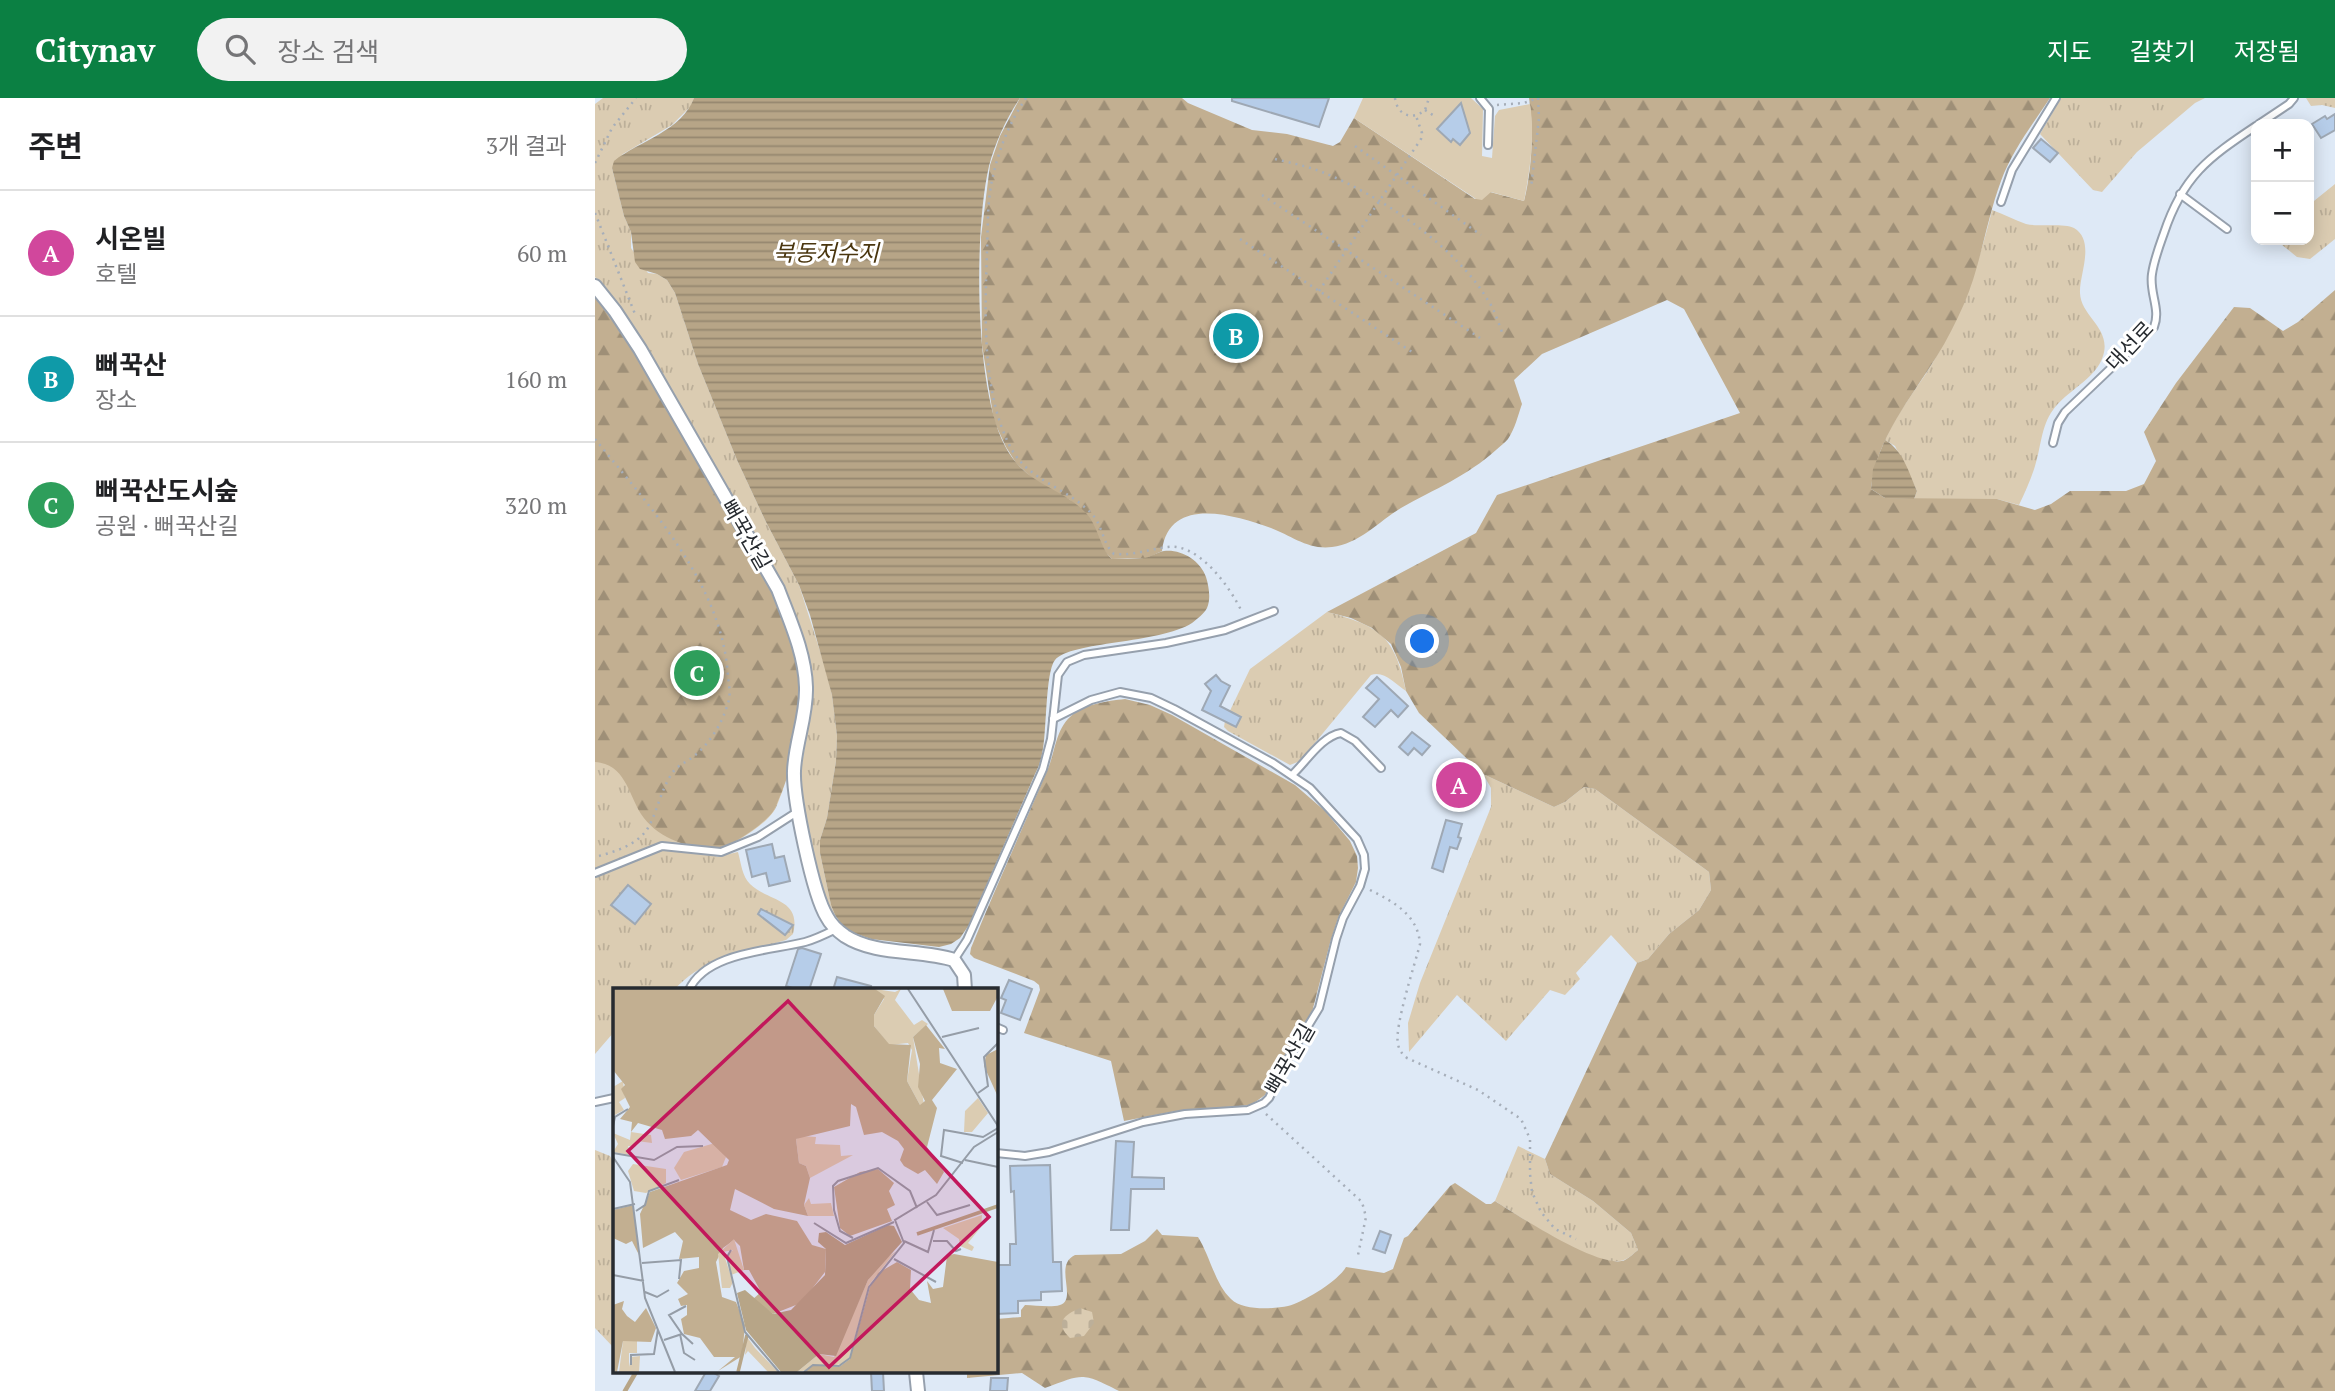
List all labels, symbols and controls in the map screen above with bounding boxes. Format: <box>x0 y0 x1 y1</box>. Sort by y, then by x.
search box <box>197 18 687 81</box>
text: Citynav <box>35 28 155 71</box>
icon: search <box>221 30 259 68</box>
text: 장소 검색 <box>277 34 379 68</box>
text: 지도 <box>2047 35 2092 67</box>
text: 길찾기 <box>2130 35 2196 67</box>
text: 저장됨 <box>2234 35 2300 67</box>
map controls <box>2251 119 2314 245</box>
button: + <box>2251 119 2314 182</box>
text: 주변 <box>28 126 83 166</box>
text: 3개 결과 <box>486 130 567 161</box>
button: − <box>2251 182 2314 245</box>
text: 시온빌 <box>95 221 167 255</box>
water label: 북동저수지 <box>773 237 881 268</box>
text: A <box>43 238 59 269</box>
text: 60 m <box>517 238 567 269</box>
text: 호텔 <box>95 258 137 289</box>
pin: B <box>1213 310 1259 362</box>
street label: 대선로 <box>2099 315 2159 376</box>
text: 뻐꾹산 <box>95 347 167 381</box>
text: B <box>44 364 58 395</box>
text: 160 m <box>505 364 567 395</box>
text: 장소 <box>95 384 137 415</box>
text: 뻐꾹산도시숲 <box>95 473 239 507</box>
text: C <box>44 490 59 521</box>
text: 320 m <box>505 490 567 521</box>
street label: 뻐꾹산길 <box>715 494 778 575</box>
text: 공원 · 뻐꾹산길 <box>95 510 239 541</box>
your location <box>1405 624 1439 658</box>
pin: C <box>674 647 720 699</box>
pin: A <box>1436 759 1482 811</box>
inset map <box>613 988 997 1374</box>
street label: 뻐꾹산길 <box>1258 1018 1321 1099</box>

